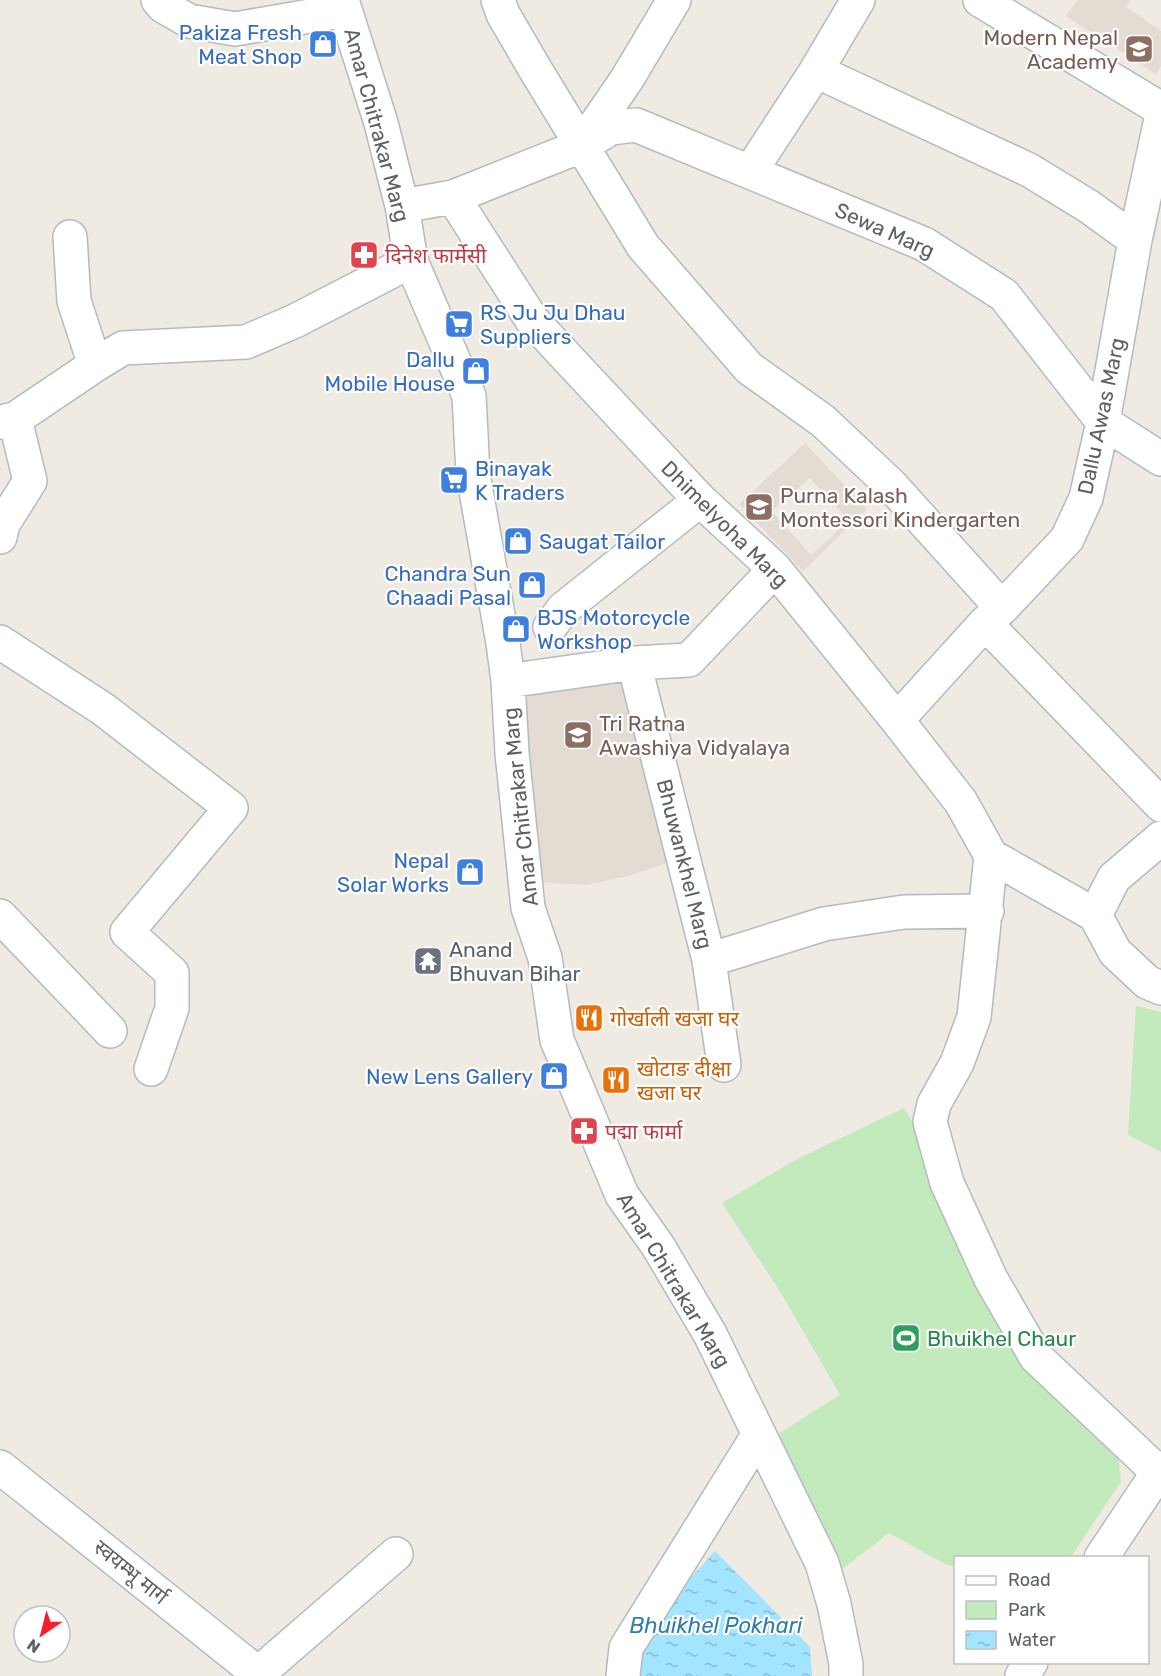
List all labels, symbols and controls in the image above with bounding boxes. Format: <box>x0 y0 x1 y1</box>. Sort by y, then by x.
place label: Pakiza Fresh Meat Shop <box>179 20 302 69</box>
street label: Amar Chitrakar Marg <box>339 25 415 225</box>
place label: Modern Nepal Academy <box>984 25 1118 74</box>
shop icon: Pakiza Fresh Meat Shop <box>307 28 339 60</box>
school or university icon: Modern Nepal Academy <box>1123 33 1155 65</box>
street label: Sewa Marg <box>831 197 939 263</box>
pharmacy icon: दिनेश फार्मेसी <box>348 239 380 271</box>
place label: दिनेश फार्मेसी <box>385 243 487 268</box>
place label: RS Ju Ju Dhau Suppliers <box>480 300 626 349</box>
supermarket icon: RS Ju Ju Dhau Suppliers <box>443 308 475 340</box>
street label: Dallu Awas Marg <box>1072 335 1130 497</box>
place label: Dallu Mobile House <box>325 347 455 396</box>
shop icon: Dallu Mobile House <box>460 355 492 387</box>
street label: Dhimelyoha Marg <box>656 455 794 593</box>
place label: Binayak K Traders <box>475 456 565 505</box>
supermarket icon: Binayak K Traders <box>438 464 470 496</box>
place label: Purna Kalash Montessori Kindergarten <box>780 483 1020 532</box>
school or university icon: Purna Kalash Montessori Kindergarten <box>743 491 775 523</box>
shop icon: Saugat Tailor <box>502 525 534 557</box>
place label: Saugat Tailor <box>539 529 665 554</box>
place label: Chandra Sun Chaadi Pasal <box>384 561 511 610</box>
shop icon: Chandra Sun Chaadi Pasal <box>516 569 548 601</box>
place label: BJS Motorcycle Workshop <box>537 605 690 654</box>
shop icon: BJS Motorcycle Workshop <box>500 613 532 645</box>
street label: Amar Chitrakar Marg <box>497 706 543 908</box>
place label: Tri Ratna Awashiya Vidyalaya <box>599 711 790 760</box>
school or university icon: Tri Ratna Awashiya Vidyalaya <box>562 719 594 751</box>
street label: Bhuwankhel Marg <box>652 776 718 952</box>
place label: Nepal Solar Works <box>337 848 449 897</box>
shop icon: Nepal Solar Works <box>454 856 486 888</box>
place label: Anand Bhuvan Bihar <box>449 937 581 986</box>
temple icon: Anand Bhuvan Bihar <box>412 945 444 977</box>
restaurant icon: गोर्खाली खजा घर <box>573 1002 605 1034</box>
place label: गोर्खाली खजा घर <box>610 1006 739 1031</box>
place label: खोटाङ दीक्षा खजा घर <box>637 1056 732 1105</box>
shop icon: New Lens Gallery <box>538 1060 570 1092</box>
place label: New Lens Gallery <box>366 1064 533 1089</box>
restaurant icon: खोटाङ दीक्षा खजा घर <box>600 1064 632 1096</box>
pharmacy icon: पद्मा फार्मा <box>568 1115 600 1147</box>
place label: पद्मा फार्मा <box>605 1119 684 1144</box>
street label: Amar Chitrakar Marg <box>612 1188 736 1372</box>
sports icon: Bhuikhel Chaur <box>890 1322 922 1354</box>
place label: Bhuikhel Chaur <box>927 1326 1076 1351</box>
street label: स्वयम्भू मार्ग <box>88 1535 174 1611</box>
legend <box>954 1556 1149 1664</box>
text: Road <box>1008 1569 1051 1591</box>
text: Park <box>1008 1599 1046 1621</box>
north arrow <box>12 1604 72 1664</box>
water label: Bhuikhel Pokhari <box>630 1612 803 1639</box>
text: Water <box>1008 1629 1056 1651</box>
text: N <box>24 1635 44 1657</box>

